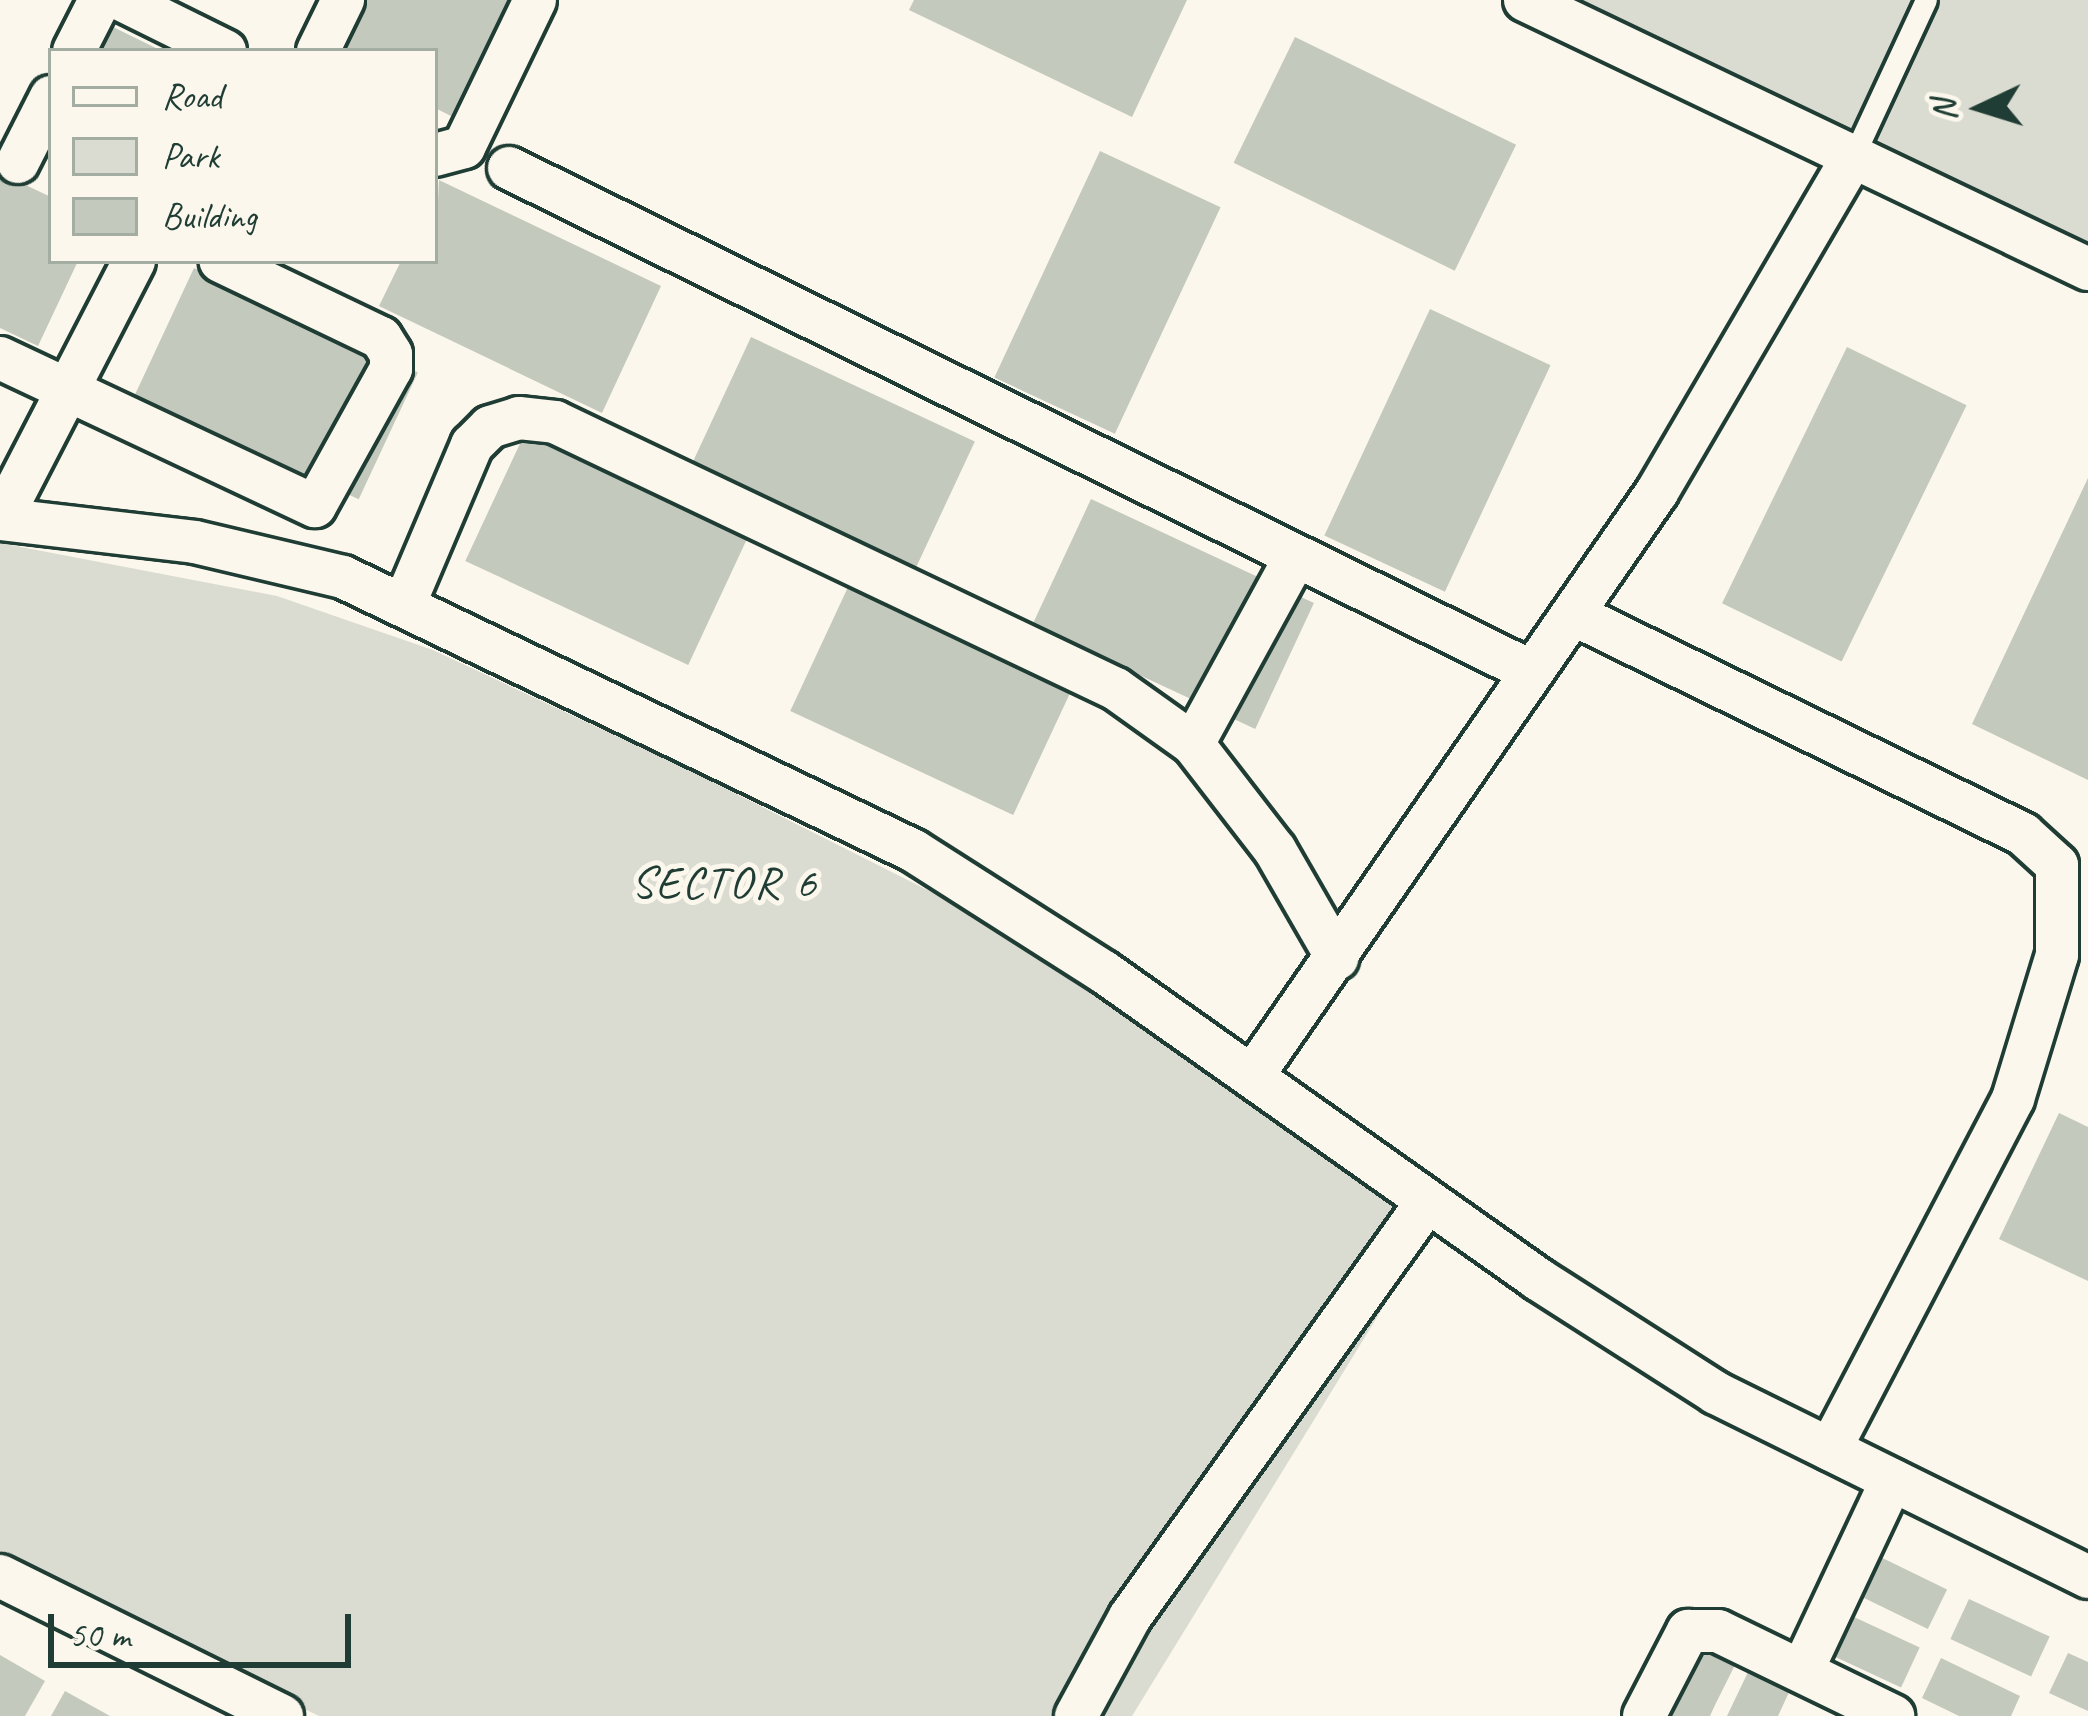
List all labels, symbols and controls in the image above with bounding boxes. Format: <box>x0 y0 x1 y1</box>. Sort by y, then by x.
legend <box>48 48 438 264</box>
north arrow <box>1920 48 2040 168</box>
text: Road <box>162 73 222 119</box>
text: N <box>1922 99 1966 122</box>
text: Park <box>162 133 219 179</box>
text: Building <box>162 193 257 239</box>
district label: SECTOR 6 <box>631 856 819 910</box>
scale bar <box>54 1590 357 1664</box>
text: 50 m <box>69 1612 130 1658</box>

